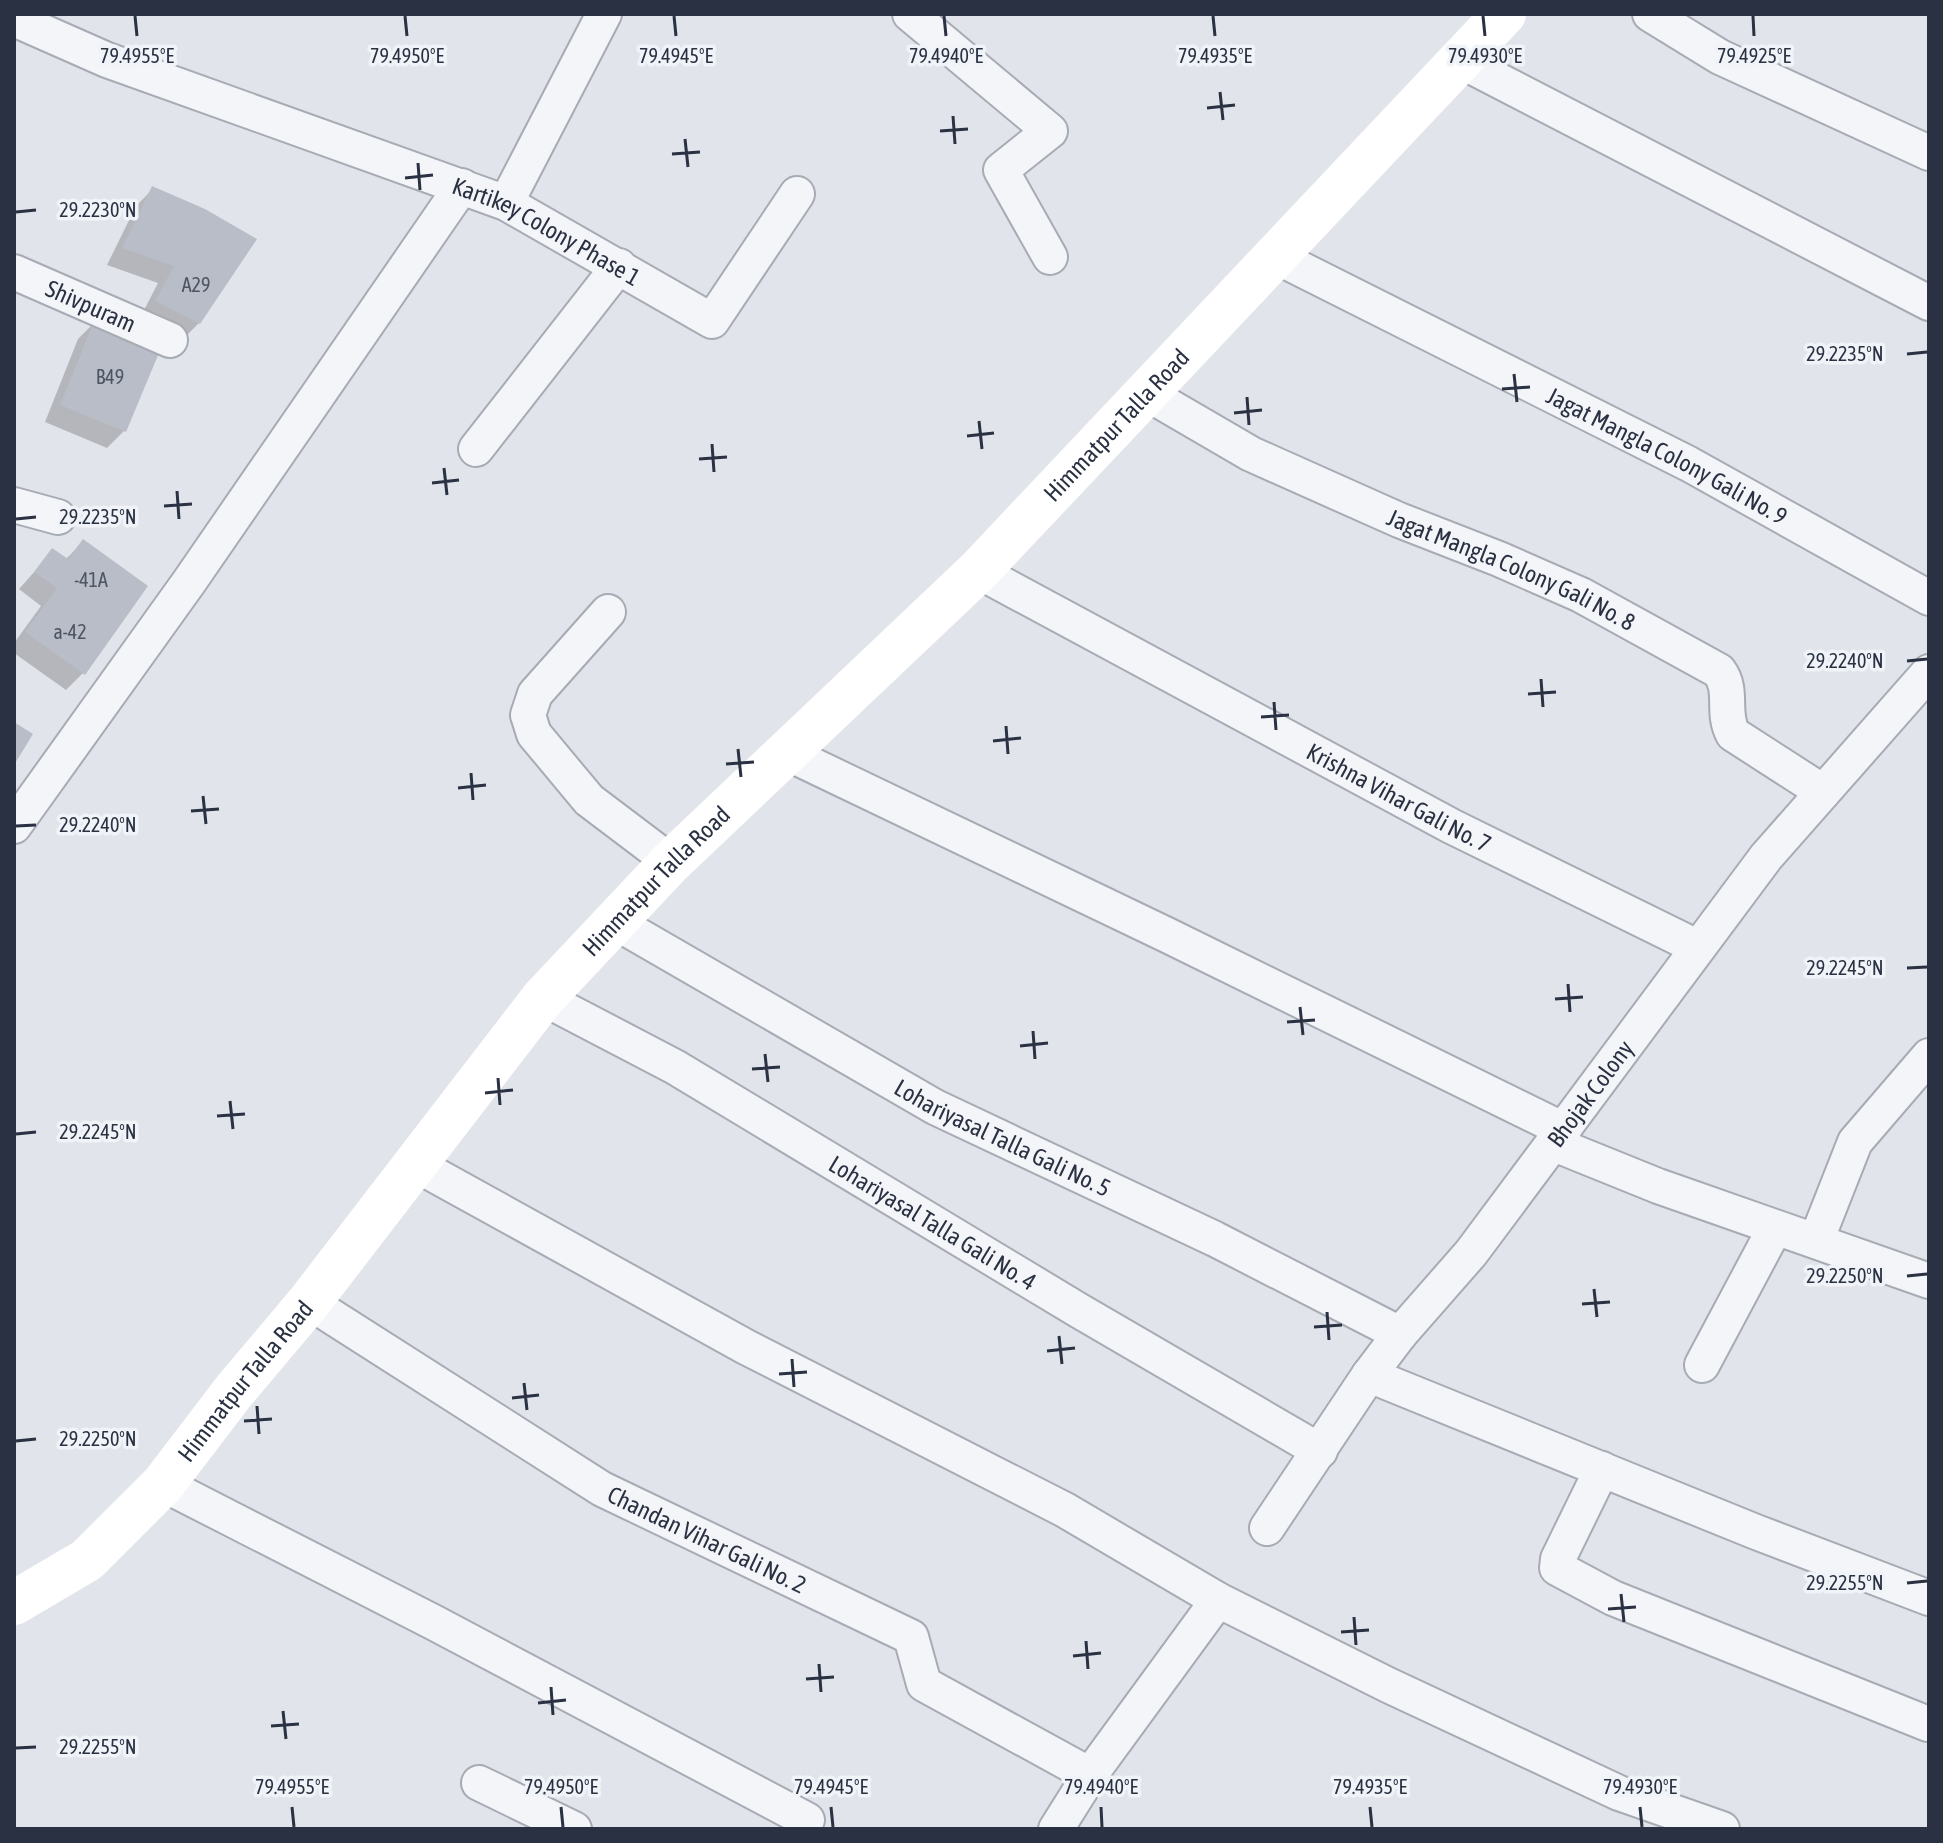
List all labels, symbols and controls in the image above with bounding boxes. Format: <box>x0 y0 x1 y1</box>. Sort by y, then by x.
text: 79.4955°E <box>100 44 174 67</box>
text: 79.4950°E <box>370 44 444 67</box>
text: 79.4945°E <box>639 44 713 67</box>
text: 79.4940°E <box>909 44 983 67</box>
text: 79.4935°E <box>1178 44 1252 67</box>
text: 79.4930°E <box>1448 44 1522 67</box>
text: 79.4925°E <box>1717 44 1791 67</box>
street label: Kartikey Colony Phase 1 <box>449 171 645 291</box>
text: 29.2230°N <box>59 198 137 221</box>
house number: A29 <box>182 273 210 296</box>
street label: Shivpuram <box>42 274 140 337</box>
text: 29.2235°N <box>1806 342 1884 365</box>
street label: Himmatpur Talla Road <box>1038 343 1194 506</box>
house number: B49 <box>96 365 124 388</box>
street label: Jagat Mangla Colony Gali No. 9 <box>1542 381 1792 530</box>
street label: Jagat Mangla Colony Gali No. 8 <box>1383 503 1640 636</box>
text: 29.2235°N <box>59 505 137 528</box>
house number: -41A <box>74 568 108 591</box>
house number: a-42 <box>53 620 87 643</box>
text: 29.2240°N <box>1806 649 1884 672</box>
street label: Krishna Vihar Gali No. 7 <box>1302 737 1495 857</box>
street label: Himmatpur Talla Road <box>577 800 735 961</box>
text: 29.2240°N <box>59 813 137 836</box>
text: 29.2245°N <box>1806 956 1884 979</box>
street label: Bhojak Colony <box>1541 1035 1638 1152</box>
street label: Lohariyasal Talla Gali No. 5 <box>890 1073 1115 1201</box>
text: 29.2245°N <box>59 1120 137 1143</box>
street label: Lohariyasal Talla Gali No. 4 <box>824 1150 1041 1295</box>
text: 29.2250°N <box>1806 1264 1884 1287</box>
street label: Himmatpur Talla Road <box>172 1295 318 1466</box>
text: 29.2250°N <box>59 1427 137 1450</box>
street label: Chandan Vihar Gali No. 2 <box>603 1480 811 1598</box>
text: 29.2255°N <box>1806 1571 1884 1594</box>
text: 29.2255°N <box>59 1735 137 1758</box>
text: 79.4955°E <box>255 1775 329 1798</box>
text: 79.4950°E <box>524 1775 598 1798</box>
text: 79.4945°E <box>794 1775 868 1798</box>
text: 79.4940°E <box>1064 1775 1138 1798</box>
text: 79.4935°E <box>1333 1775 1407 1798</box>
text: 79.4930°E <box>1603 1775 1677 1798</box>

